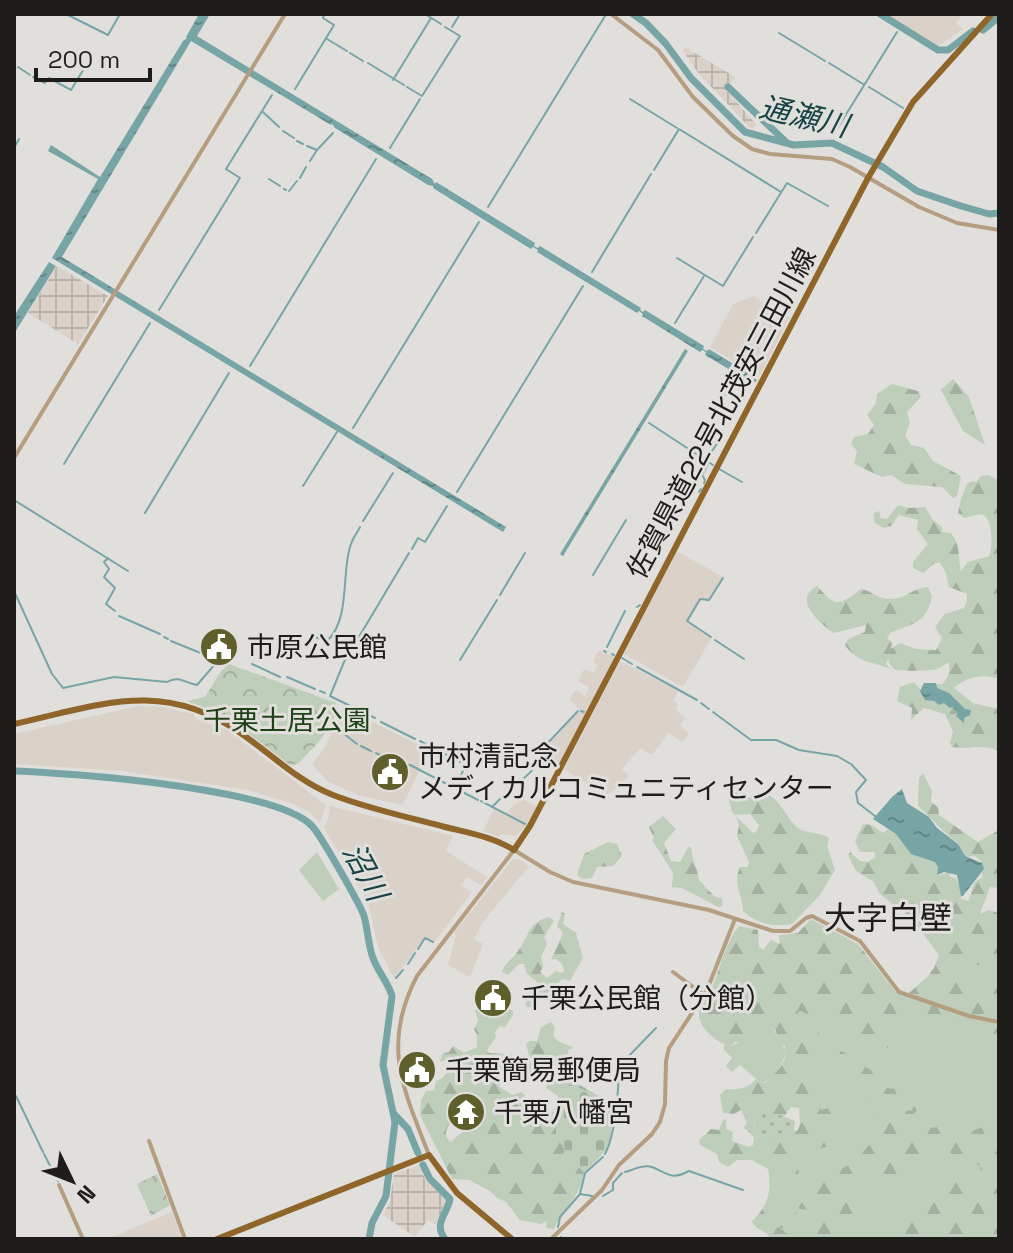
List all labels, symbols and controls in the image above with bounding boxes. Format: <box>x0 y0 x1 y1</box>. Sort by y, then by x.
scale bar <box>36 32 150 82</box>
text: 200 m <box>48 44 120 75</box>
water label: 通瀬川 <box>756 87 855 146</box>
street label: 佐賀県道22号北茂安三田川線 <box>618 241 824 585</box>
public building icon: 市原公民館 <box>198 626 240 668</box>
place label: 市原公民館 <box>247 629 387 665</box>
park label: 千栗土居公園 <box>203 702 371 738</box>
place label: 市村清記念 メディカルコミュニティセンター <box>418 738 834 806</box>
public building icon: 市村清記念 メディカルコミュニティセンター <box>369 751 411 793</box>
water label: 沼川 <box>334 836 398 910</box>
district label: 大字白壁 <box>824 898 952 938</box>
public building icon: 千栗公民館（分館） <box>472 977 514 1019</box>
place label: 千栗公民館（分館） <box>521 980 773 1016</box>
public building icon: 千栗簡易郵便局 <box>396 1049 438 1091</box>
place label: 千栗簡易郵便局 <box>445 1052 641 1088</box>
temple icon: 千栗八幡宮 <box>445 1091 487 1133</box>
place label: 千栗八幡宮 <box>494 1094 634 1130</box>
north arrow <box>32 1141 112 1221</box>
text: N <box>71 1180 102 1210</box>

